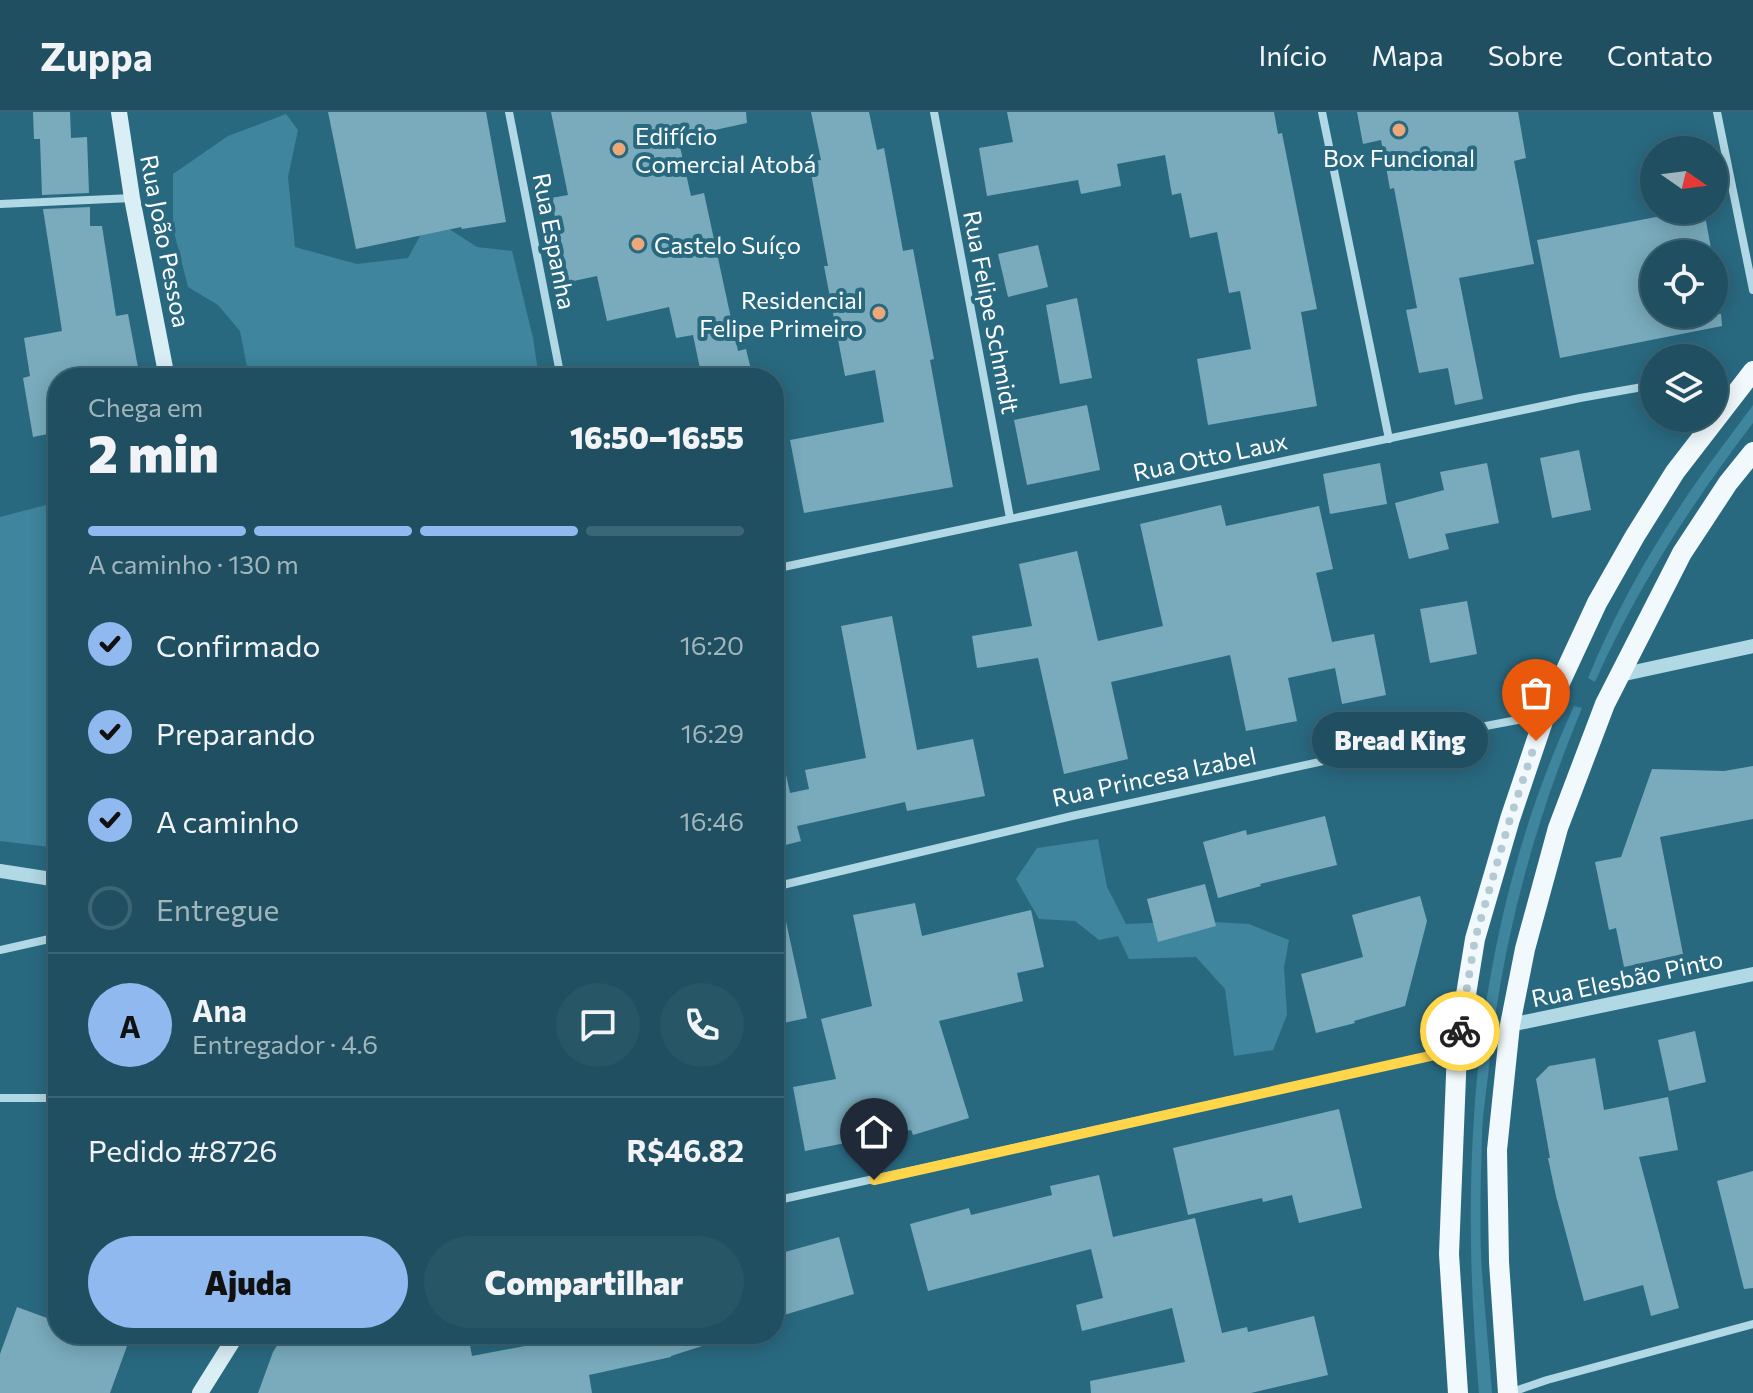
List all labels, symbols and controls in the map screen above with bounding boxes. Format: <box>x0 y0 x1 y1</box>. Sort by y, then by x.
text: Zuppa <box>40 32 153 79</box>
text: Início <box>1258 38 1327 72</box>
text: Mapa <box>1371 38 1444 72</box>
text: Sobre <box>1488 38 1563 72</box>
text: Contato <box>1607 38 1713 72</box>
place label: Edifício Comercial Atobá <box>635 121 816 178</box>
marker: Box Funcional <box>1390 121 1408 139</box>
north arrow <box>1640 136 1728 224</box>
map controls <box>1640 136 1728 432</box>
marker: Edifício Comercial Atobá <box>610 140 628 158</box>
place label: Box Funcional <box>1323 143 1475 172</box>
street label: Rua João Pessoa <box>135 152 197 330</box>
street label: Rua Espanha <box>528 170 582 312</box>
street label: Rua Felipe Schmidt <box>958 208 1026 416</box>
place label: Castelo Suíço <box>654 230 801 259</box>
marker: Castelo Suíço <box>629 235 647 253</box>
button: locate <box>1640 240 1728 328</box>
place label: Residencial Felipe Primeiro <box>699 285 863 342</box>
marker: Residencial Felipe Primeiro <box>870 304 888 322</box>
button: layers <box>1640 344 1728 432</box>
text: Chega em <box>88 391 203 422</box>
text: 16:50–16:55 <box>570 418 744 455</box>
text: 2 min <box>88 420 219 484</box>
street label: Rua Otto Laux <box>1130 425 1290 487</box>
text: A caminho · 130 m <box>88 548 299 579</box>
icon: check <box>88 622 132 666</box>
text: Confirmado <box>156 626 320 663</box>
text: 16:20 <box>680 629 744 660</box>
pin <box>1502 659 1570 741</box>
icon: bag <box>1514 671 1558 715</box>
icon: check <box>88 710 132 754</box>
callout: Bread King <box>1312 713 1488 769</box>
text: Preparando <box>156 714 315 751</box>
text: 16:29 <box>681 717 744 748</box>
text: Bread King <box>1334 724 1466 755</box>
street label: Rua Princesa Izabel <box>1049 740 1259 812</box>
icon: check <box>88 798 132 842</box>
text: A caminho <box>156 802 299 839</box>
text: 16:46 <box>680 805 744 836</box>
text: Entregue <box>156 890 279 927</box>
street label: Rua Elesbão Pinto <box>1529 944 1725 1012</box>
button: chat <box>556 983 640 1067</box>
button: phone <box>660 983 744 1067</box>
text: Ana <box>192 991 247 1028</box>
courier <box>1420 991 1500 1071</box>
text: A <box>119 1007 141 1044</box>
icon: bike <box>1438 1009 1482 1053</box>
text: Entregador · 4.6 <box>192 1028 378 1059</box>
pin <box>840 1098 908 1180</box>
icon: home <box>852 1110 896 1154</box>
text: Pedido #8726 <box>88 1131 277 1168</box>
text: R$46.82 <box>627 1131 744 1168</box>
button: Ajuda <box>88 1236 408 1328</box>
button: Compartilhar <box>424 1236 744 1328</box>

